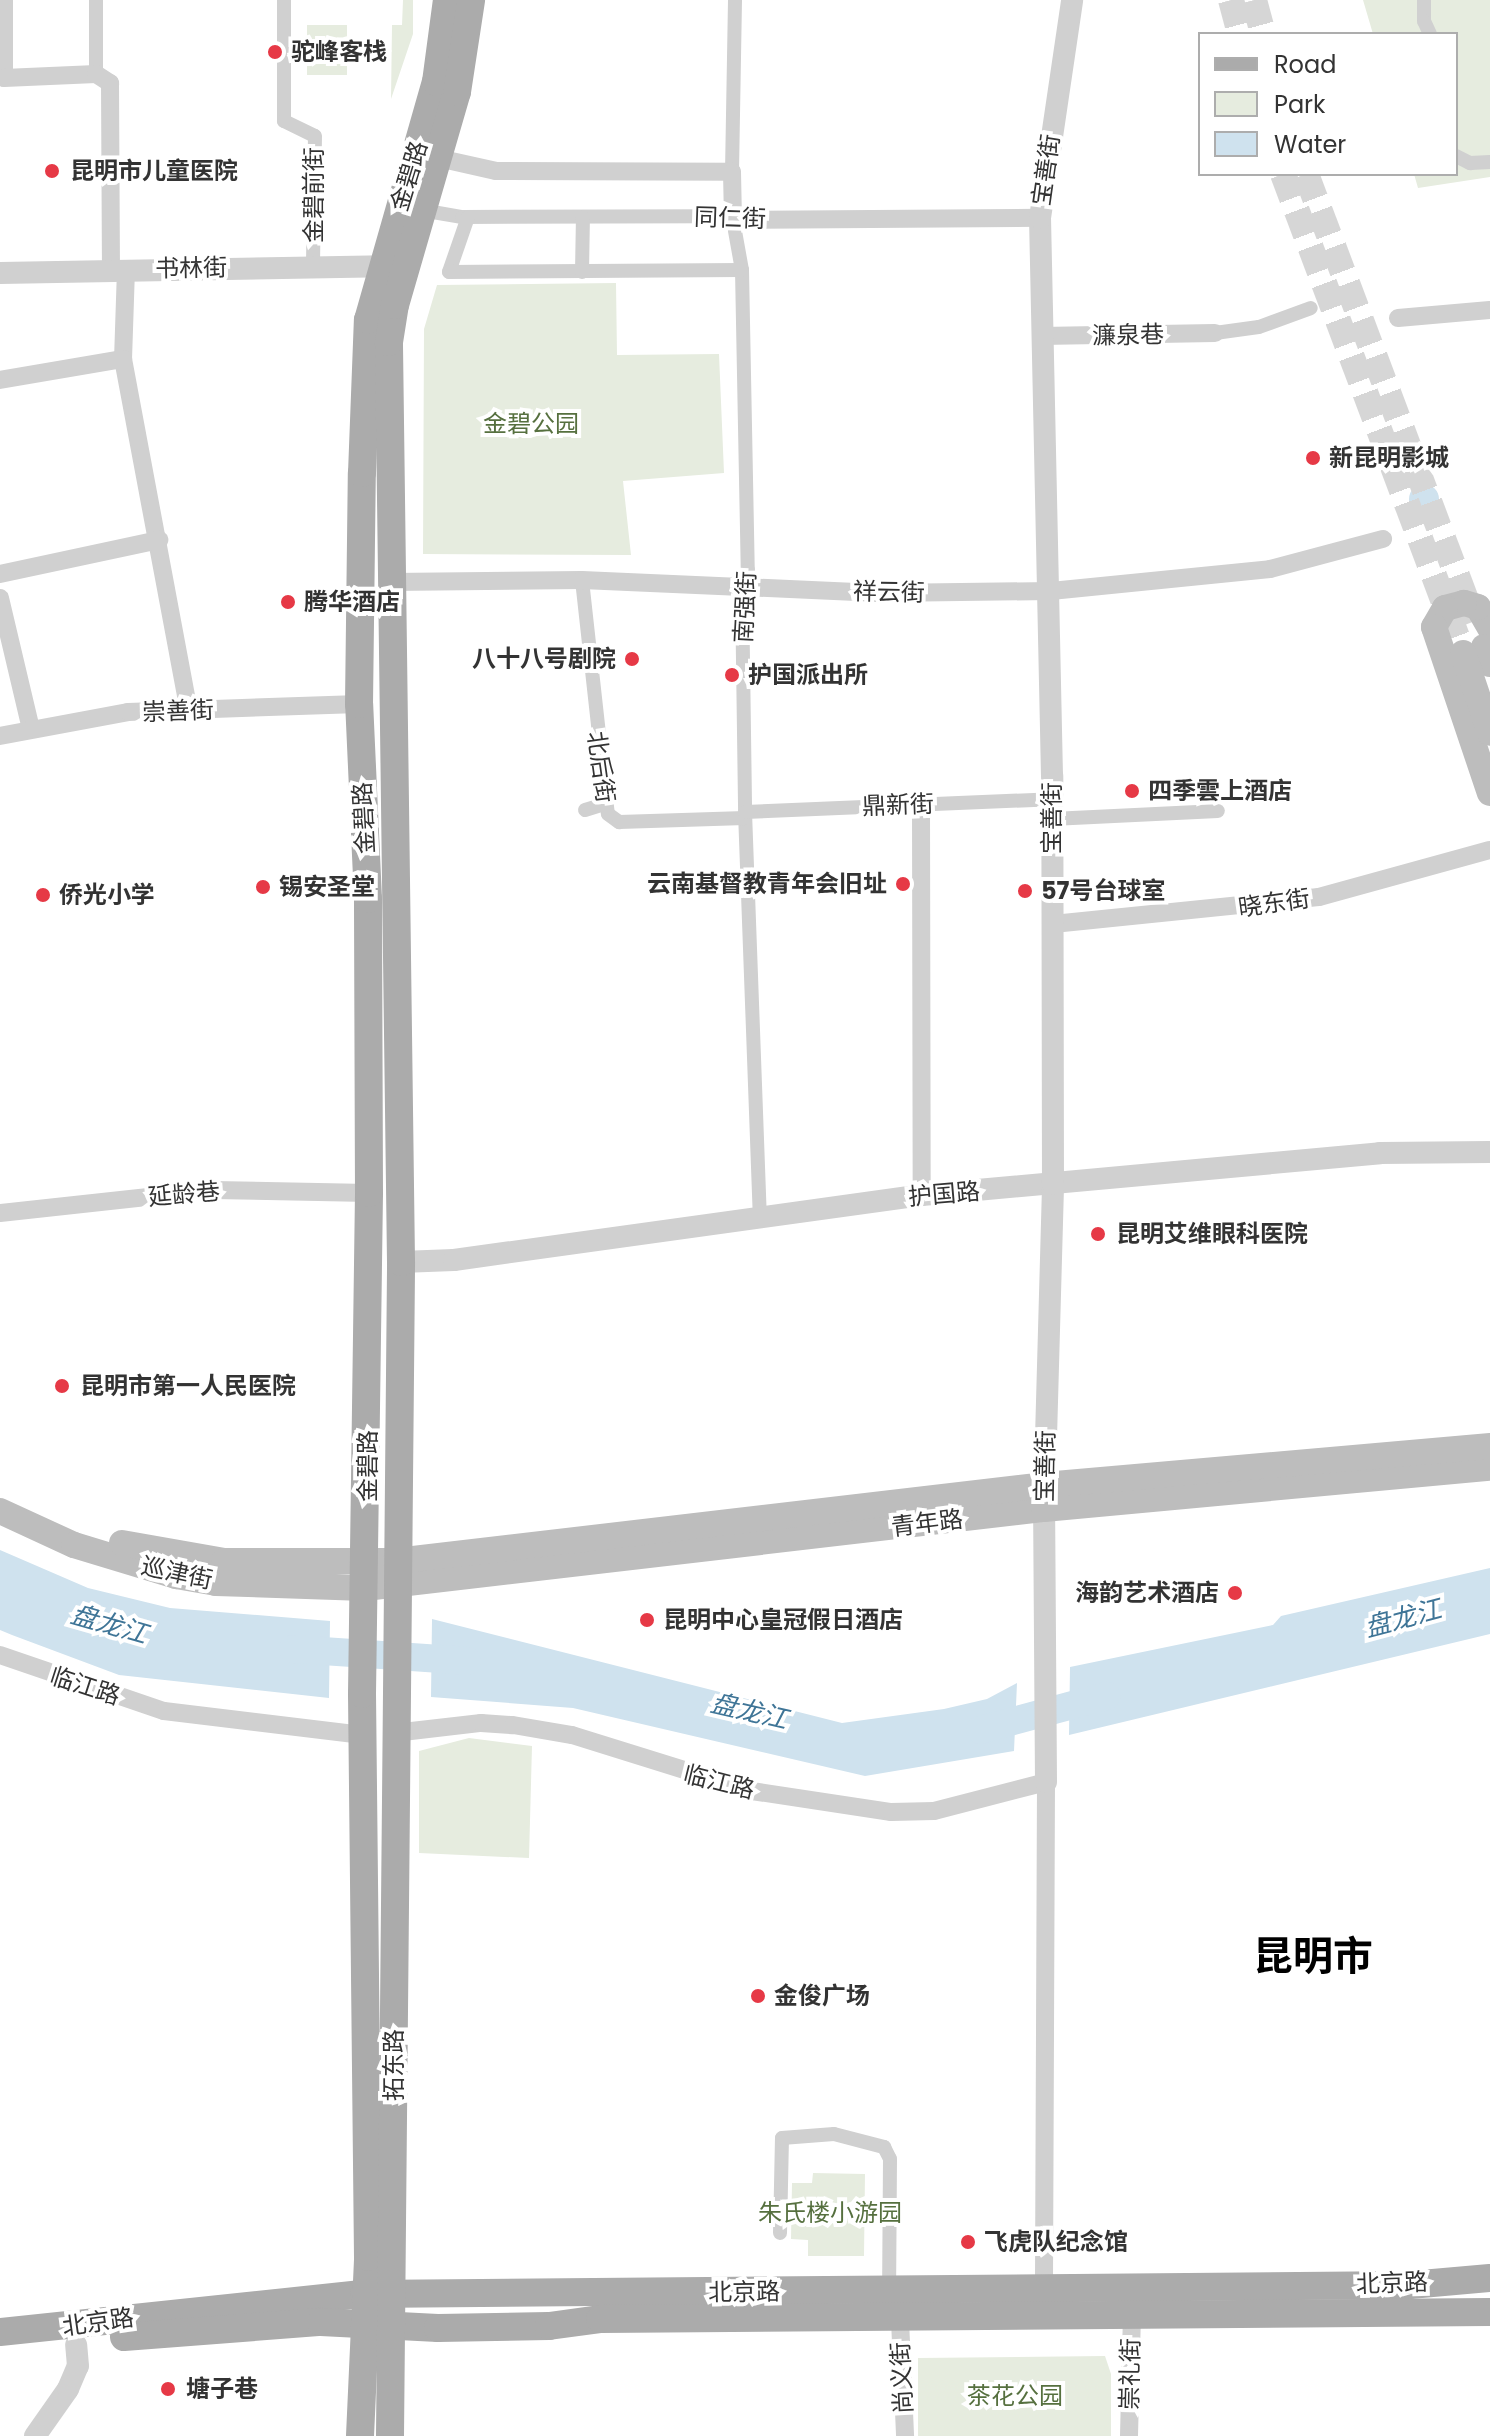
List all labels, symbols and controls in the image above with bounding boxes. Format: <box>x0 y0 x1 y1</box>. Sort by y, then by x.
legend <box>1198 32 1458 176</box>
place label: 驼峰客栈 <box>291 38 387 66</box>
marker: 驼峰客栈 <box>266 43 284 61</box>
text: Road <box>1274 48 1336 81</box>
text: Park <box>1274 88 1325 121</box>
text: Water <box>1274 128 1346 161</box>
street label: 宝善街 <box>1027 132 1065 208</box>
street label: 金碧路 <box>385 137 433 215</box>
street label: 金碧前街 <box>300 147 328 243</box>
place label: 昆明市儿童医院 <box>70 157 238 185</box>
marker: 昆明市儿童医院 <box>41 160 63 182</box>
street label: 同仁街 <box>694 202 766 234</box>
street label: 书林街 <box>155 253 227 283</box>
street label: 濂泉巷 <box>1092 320 1164 350</box>
park label: 金碧公园 <box>483 410 579 438</box>
place label: 新昆明影城 <box>1329 444 1449 472</box>
marker: 新昆明影城 <box>1304 449 1322 467</box>
street label: 南强街 <box>729 570 761 644</box>
street label: 祥云街 <box>853 577 925 607</box>
place label: 腾华酒店 <box>304 588 400 616</box>
marker: 腾华酒店 <box>279 593 297 611</box>
place label: 八十八号剧院 <box>472 645 616 673</box>
marker: 八十八号剧院 <box>623 650 641 668</box>
place label: 护国派出所 <box>748 661 868 689</box>
marker: 护国派出所 <box>723 666 741 684</box>
street label: 崇善街 <box>142 695 214 727</box>
street label: 北后街 <box>582 729 620 805</box>
place label: 四季雲上酒店 <box>1148 777 1292 805</box>
street label: 金碧路 <box>348 781 380 855</box>
street label: 宝善街 <box>1038 782 1066 854</box>
marker: 四季雲上酒店 <box>1123 782 1141 800</box>
street label: 鼎新街 <box>862 789 934 821</box>
place label: 云南基督教青年会旧址 <box>647 870 887 898</box>
place label: 锡安圣堂 <box>279 873 375 901</box>
marker: 云南基督教青年会旧址 <box>894 875 912 893</box>
place label: 57号台球室 <box>1041 877 1165 905</box>
marker: 锡安圣堂 <box>254 878 272 896</box>
place label: 侨光小学 <box>59 881 155 909</box>
marker: 57号台球室 <box>1016 882 1034 900</box>
street label: 晓东街 <box>1236 884 1312 922</box>
marker: 侨光小学 <box>34 886 52 904</box>
street label: 延龄巷 <box>147 1177 221 1211</box>
street label: 护国路 <box>907 1177 981 1211</box>
place label: 昆明艾维眼科医院 <box>1116 1220 1308 1248</box>
marker: 昆明艾维眼科医院 <box>1087 1223 1109 1245</box>
place label: 昆明市第一人民医院 <box>80 1372 296 1400</box>
marker: 昆明市第一人民医院 <box>51 1375 73 1397</box>
street label: 金碧路 <box>354 1430 382 1502</box>
street label: 宝善街 <box>1030 1430 1060 1502</box>
street label: 青年路 <box>890 1504 964 1542</box>
street label: 巡津街 <box>139 1551 215 1595</box>
place label: 海韵艺术酒店 <box>1075 1579 1219 1607</box>
marker: 海韵艺术酒店 <box>1226 1584 1244 1602</box>
water label: 盘龙江 <box>1361 1594 1445 1644</box>
water label: 盘龙江 <box>67 1599 151 1651</box>
place label: 昆明中心皇冠假日酒店 <box>663 1606 903 1634</box>
marker: 昆明中心皇冠假日酒店 <box>638 1611 656 1629</box>
street label: 临江路 <box>46 1661 124 1711</box>
water label: 盘龙江 <box>707 1688 791 1736</box>
street label: 临江路 <box>681 1759 757 1805</box>
district label: 昆明市 <box>1253 1932 1373 1980</box>
place label: 金俊广场 <box>774 1982 870 2010</box>
marker: 金俊广场 <box>749 1987 767 2005</box>
street label: 拓东路 <box>380 2029 408 2101</box>
park label: 朱氏楼小游园 <box>758 2199 902 2227</box>
place label: 飞虎队纪念馆 <box>984 2228 1128 2256</box>
marker: 飞虎队纪念馆 <box>959 2233 977 2251</box>
street label: 北京路 <box>1356 2267 1428 2299</box>
street label: 北京路 <box>708 2277 780 2307</box>
street label: 北京路 <box>60 2303 136 2341</box>
street label: 崇礼街 <box>1115 2338 1145 2410</box>
street label: 尚义街 <box>886 2341 918 2415</box>
place label: 塘子巷 <box>186 2375 258 2403</box>
marker: 塘子巷 <box>157 2378 179 2400</box>
park label: 茶花公园 <box>967 2382 1063 2410</box>

